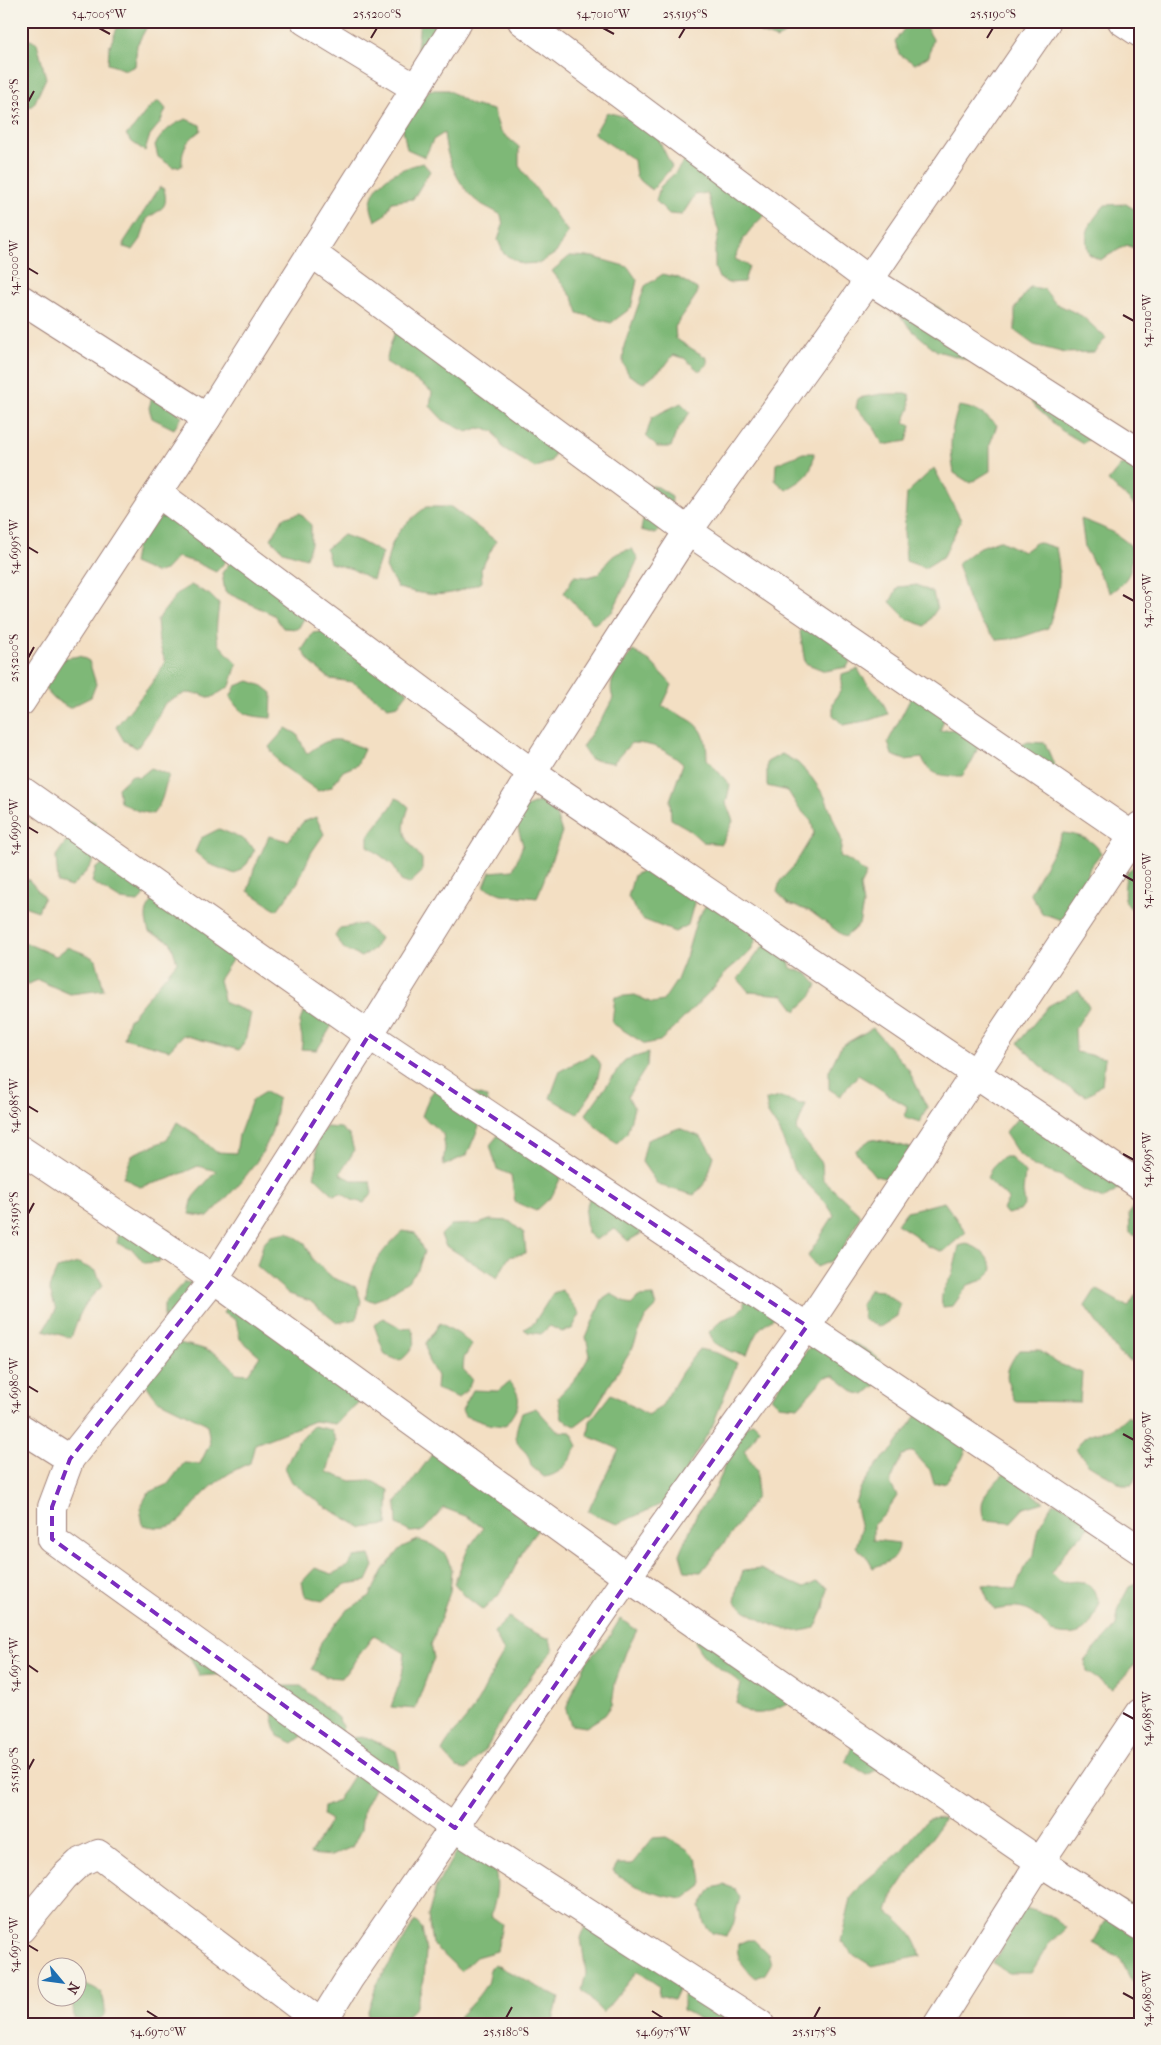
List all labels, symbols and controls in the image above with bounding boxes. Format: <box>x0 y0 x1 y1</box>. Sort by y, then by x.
text: 54.7005°W <box>72 7 128 21</box>
text: 25.5200°S <box>353 7 401 21</box>
text: 54.7010°W <box>576 7 631 21</box>
text: 25.5195°S <box>663 7 707 21</box>
text: 25.5190°S <box>970 7 1016 21</box>
text: 25.5205°S <box>7 79 21 125</box>
text: 54.7000°W <box>7 239 21 296</box>
text: 54.7010°W <box>1140 293 1154 348</box>
text: 54.6995°W <box>7 518 21 575</box>
text: 54.7005°W <box>1140 572 1154 628</box>
text: 25.5200°S <box>7 634 21 682</box>
text: 54.6990°W <box>7 797 21 855</box>
text: 54.7000°W <box>1140 852 1154 909</box>
text: 54.6985°W <box>7 1077 21 1134</box>
text: 54.6995°W <box>1140 1131 1154 1188</box>
text: 25.5195°S <box>7 1192 21 1236</box>
text: 54.6980°W <box>7 1357 21 1414</box>
text: 54.6990°W <box>1140 1410 1154 1468</box>
text: 54.6975°W <box>7 1636 21 1692</box>
text: 54.6985°W <box>1140 1690 1154 1747</box>
text: 25.5190°S <box>7 1747 21 1793</box>
text: 54.6970°W <box>7 1916 21 1973</box>
north arrow <box>38 1958 88 2008</box>
text: 54.6980°W <box>1140 1970 1154 2027</box>
text: N <box>63 1979 83 1997</box>
text: 54.6970°W <box>130 2025 187 2039</box>
text: 25.5180°S <box>483 2025 529 2039</box>
text: 54.6975°W <box>636 2025 692 2039</box>
text: 25.5175°S <box>792 2025 836 2039</box>

